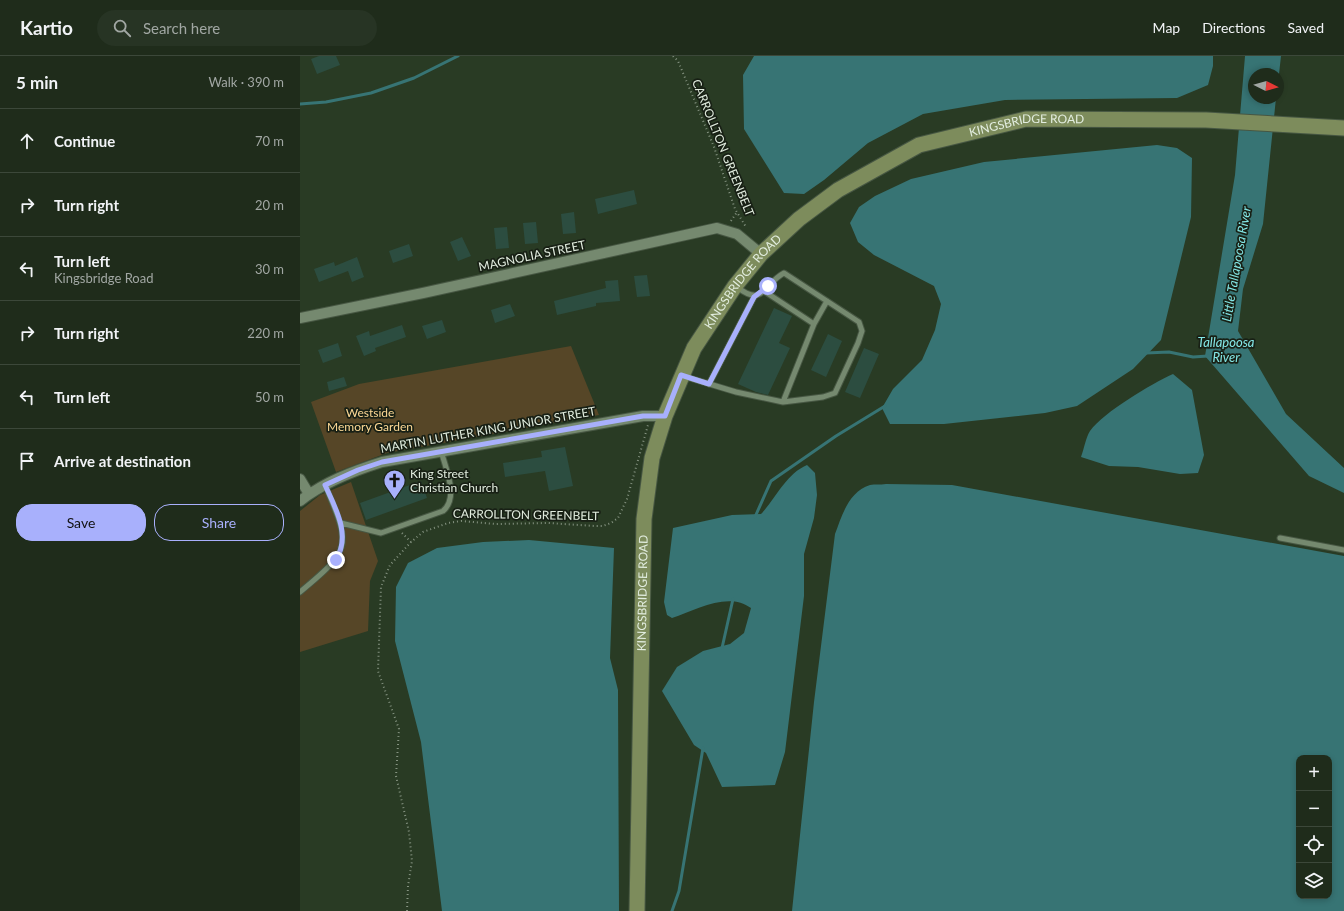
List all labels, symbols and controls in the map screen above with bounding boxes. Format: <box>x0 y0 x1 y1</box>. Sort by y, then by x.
search box <box>97 10 377 46</box>
text: Kartio <box>20 16 73 39</box>
icon: search <box>111 17 133 39</box>
text: Search here <box>143 19 220 37</box>
text: Map <box>1153 19 1180 36</box>
text: Directions <box>1202 19 1265 36</box>
text: Saved <box>1287 19 1324 36</box>
north arrow <box>1248 68 1284 104</box>
text: 5 min <box>16 72 58 93</box>
text: Walk · 390 m <box>208 74 284 90</box>
street label: CARROLLTON GREENBELT <box>689 77 758 219</box>
street label: KINGSBRIDGE ROAD <box>967 111 1084 140</box>
icon: ahead <box>16 130 38 152</box>
text: Continue <box>54 132 115 150</box>
text: 70 m <box>255 133 284 149</box>
icon: right <box>16 194 38 216</box>
text: Turn right <box>54 196 119 214</box>
text: 20 m <box>255 197 284 213</box>
water label: Little Tallapoosa River <box>1218 205 1254 323</box>
street label: KINGSBRIDGE ROAD <box>701 231 784 332</box>
street label: MAGNOLIA STREET <box>477 237 587 274</box>
text: Turn left <box>54 252 110 270</box>
icon: left <box>16 258 38 280</box>
text: 30 m <box>255 261 284 277</box>
text: Kingsbridge Road <box>54 270 153 286</box>
route start <box>759 277 777 295</box>
icon: right <box>16 322 38 344</box>
text: Turn right <box>54 324 119 342</box>
text: 220 m <box>247 325 284 341</box>
water label: Tallapoosa River <box>1197 334 1255 365</box>
icon: left <box>16 386 38 408</box>
text: Turn left <box>54 388 110 406</box>
text: 50 m <box>255 389 284 405</box>
street label: MARTIN LUTHER KING JUNIOR STREET <box>379 403 597 456</box>
park label: Westside Memory Garden <box>327 405 413 434</box>
icon: arrive <box>16 450 38 472</box>
text: Arrive at destination <box>54 452 191 470</box>
place label: King Street Christian Church <box>410 466 498 495</box>
church icon: King Street Christian Church <box>381 468 407 501</box>
button: Save <box>16 504 146 541</box>
button: Share <box>154 504 284 541</box>
street label: CARROLLTON GREENBELT <box>453 506 599 523</box>
street label: KINGSBRIDGE ROAD <box>634 535 651 651</box>
route end <box>327 551 345 569</box>
map controls <box>1296 755 1332 899</box>
button: + <box>1296 755 1332 791</box>
button: − <box>1296 791 1332 827</box>
button: locate <box>1296 827 1332 863</box>
button: layers <box>1296 863 1332 899</box>

